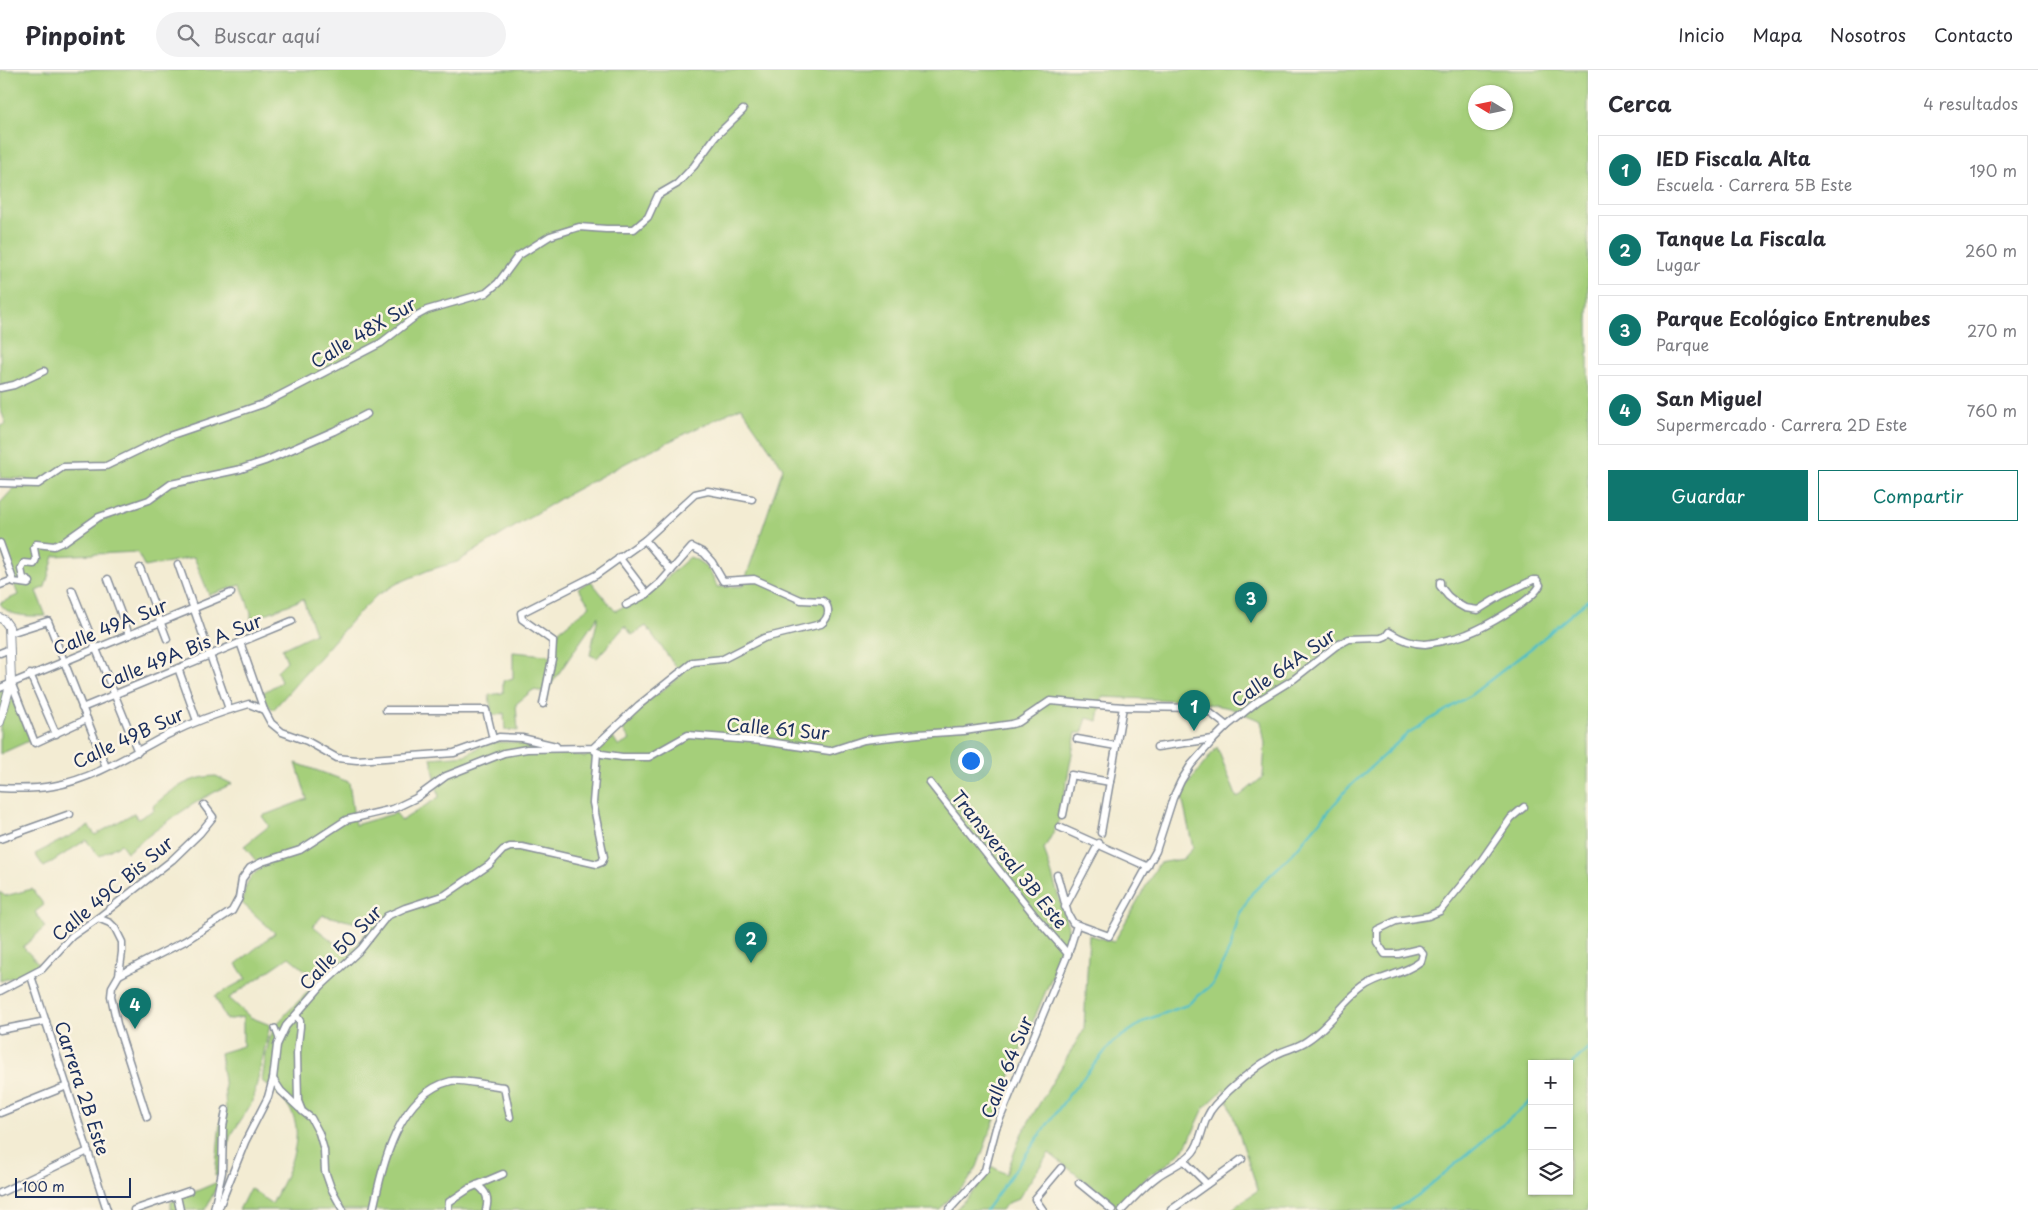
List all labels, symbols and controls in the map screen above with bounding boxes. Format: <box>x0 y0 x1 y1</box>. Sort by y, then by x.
search box <box>156 12 506 57</box>
text: Pinpoint <box>25 17 126 53</box>
icon: search <box>174 21 202 49</box>
text: Buscar aquí <box>214 21 320 49</box>
text: Inicio <box>1678 21 1725 48</box>
text: Mapa <box>1753 21 1802 48</box>
text: Nosotros <box>1830 21 1906 48</box>
text: Contacto <box>1934 21 2013 48</box>
north arrow <box>1468 85 1513 130</box>
text: Cerca <box>1608 87 1672 119</box>
text: 4 resultados <box>1923 91 2018 115</box>
text: IED Fiscala Alta <box>1656 144 1811 172</box>
text: 1 <box>1621 158 1629 182</box>
text: 190 m <box>1969 158 2017 182</box>
text: Escuela · Carrera 5B Este <box>1656 172 1852 196</box>
text: Tanque La Fiscala <box>1656 224 1826 252</box>
text: 2 <box>1619 238 1631 262</box>
text: 260 m <box>1965 238 2017 262</box>
text: Lugar <box>1656 252 1700 276</box>
street label: Calle 48X Sur <box>305 289 422 374</box>
text: Parque Ecológico Entrenubes <box>1656 304 1930 332</box>
text: 3 <box>1620 318 1630 342</box>
text: 270 m <box>1967 318 2017 342</box>
text: Parque <box>1656 332 1709 356</box>
text: San Miguel <box>1656 384 1762 412</box>
text: 4 <box>1620 398 1630 422</box>
text: 760 m <box>1967 398 2017 422</box>
text: Supermercado · Carrera 2D Este <box>1656 412 1907 436</box>
button: Guardar <box>1608 470 1808 521</box>
button: Compartir <box>1818 470 2018 521</box>
pin: 3 <box>1235 582 1267 623</box>
street label: Calle 49A Sur <box>49 591 172 661</box>
street label: Calle 49A Bis A Sur <box>96 606 267 696</box>
street label: Calle 64A Sur <box>1225 621 1341 713</box>
pin: 1 <box>1178 690 1210 731</box>
street label: Calle 49B Sur <box>68 699 189 775</box>
street label: Calle 61 Sur <box>725 710 831 746</box>
your location <box>958 748 984 774</box>
street label: Transversal 3B Este <box>945 784 1075 934</box>
street label: Calle 49C Bis Sur <box>45 829 179 947</box>
street label: Calle 50 Sur <box>292 898 388 996</box>
pin: 2 <box>735 922 767 963</box>
pin: 4 <box>119 988 151 1029</box>
street label: Calle 64 Sur <box>973 1011 1039 1122</box>
street label: Carrera 2B Este <box>49 1017 117 1159</box>
map controls <box>1528 1060 1573 1195</box>
button: + <box>1528 1060 1573 1105</box>
button: − <box>1528 1105 1573 1150</box>
button: layers <box>1528 1150 1573 1195</box>
scale bar <box>15 1175 131 1198</box>
text: 100 m <box>22 1176 65 1197</box>

